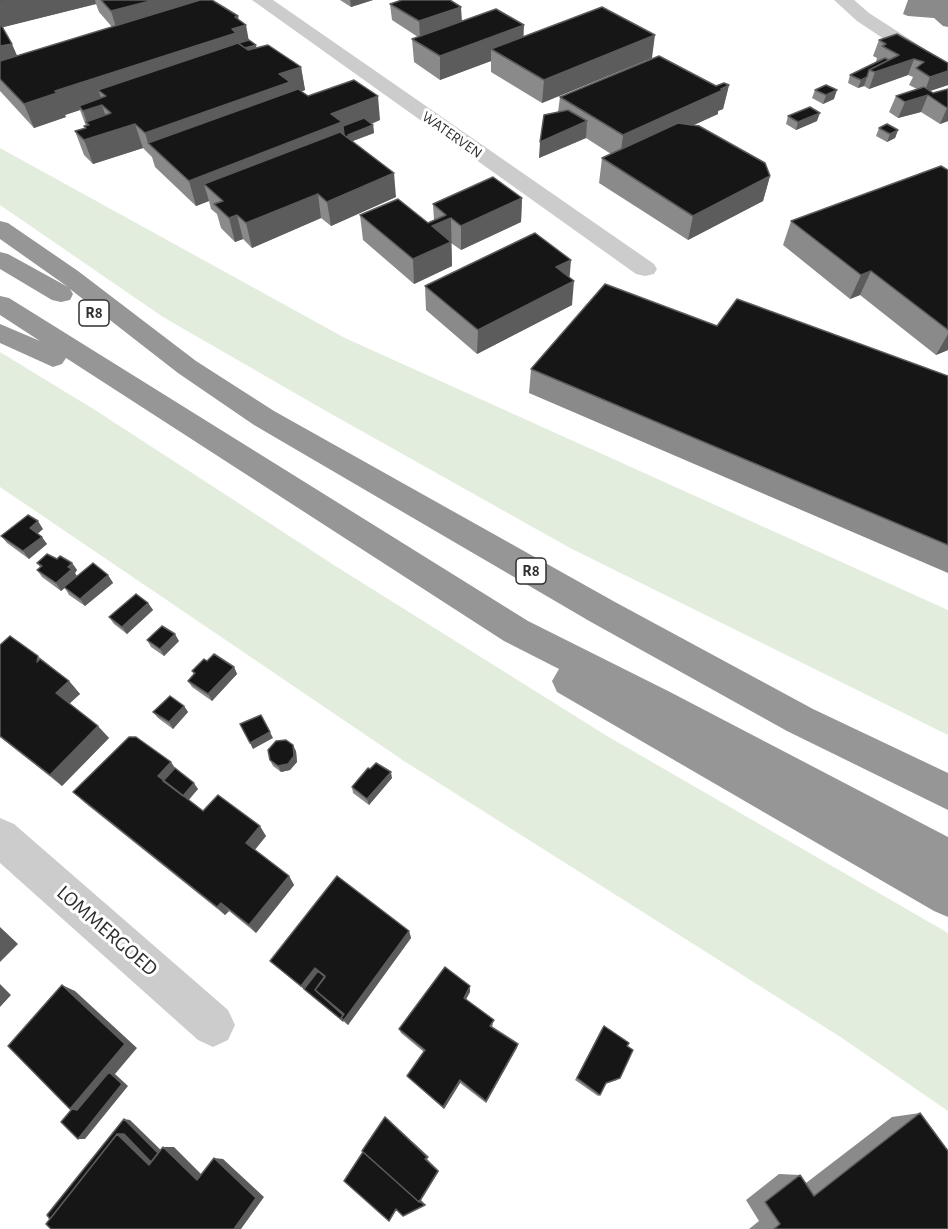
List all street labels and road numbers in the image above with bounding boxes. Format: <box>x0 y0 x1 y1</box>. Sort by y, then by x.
street label: WATERVEN <box>418 108 486 162</box>
road number: R8 <box>79 300 109 326</box>
road number: R8 <box>516 558 546 584</box>
street label: LOMMERGOED <box>51 880 163 982</box>

